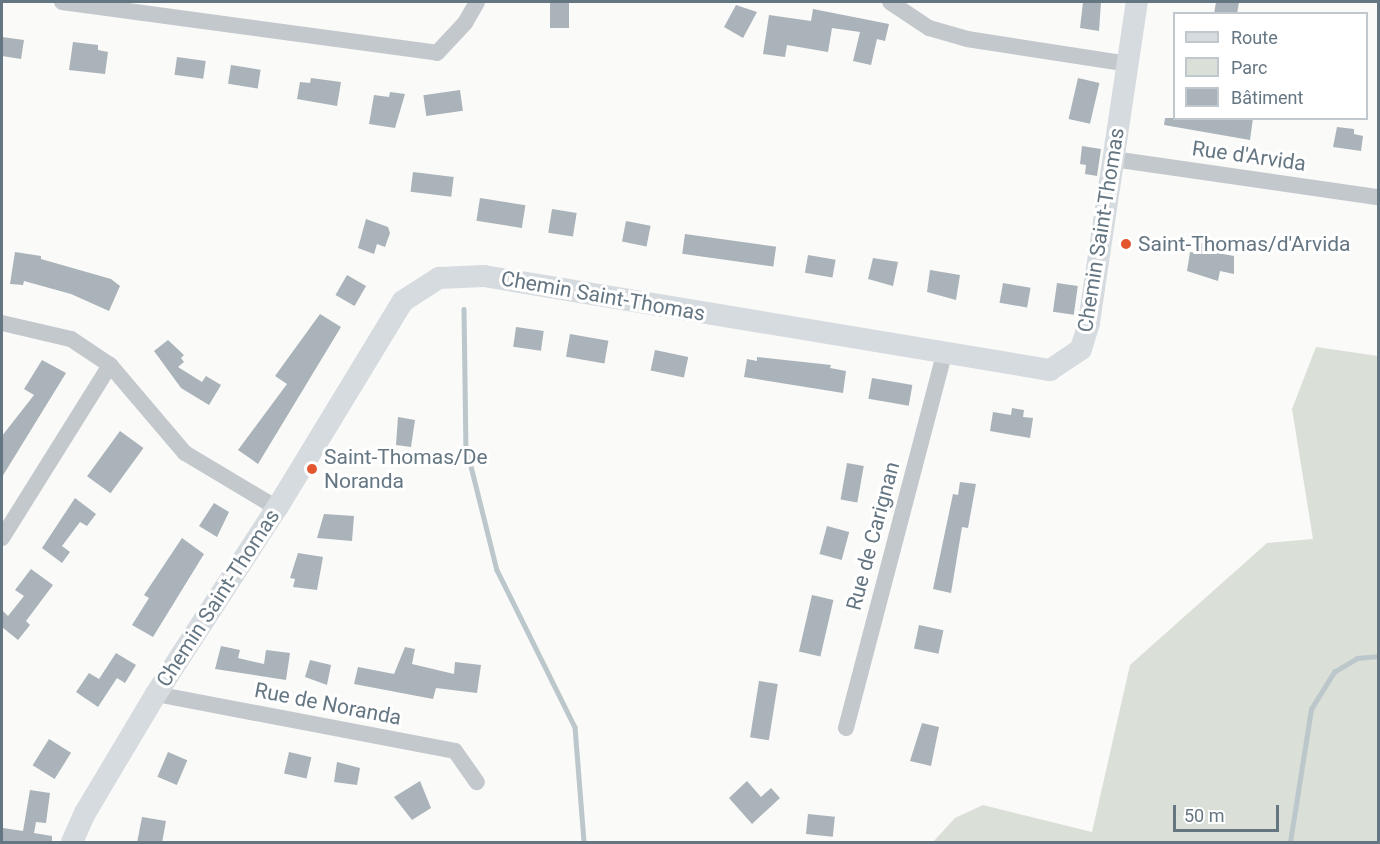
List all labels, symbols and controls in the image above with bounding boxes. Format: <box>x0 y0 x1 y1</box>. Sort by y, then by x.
legend <box>1173 12 1368 120</box>
text: Route <box>1231 27 1278 48</box>
text: Parc <box>1231 57 1267 78</box>
text: Bâtiment <box>1231 87 1303 108</box>
street label: Chemin Saint-Thomas <box>1072 126 1130 334</box>
street label: Rue d'Arvida <box>1190 136 1308 176</box>
place label: Saint-Thomas/d'Arvida <box>1138 231 1351 257</box>
marker: Saint-Thomas/d'Arvida <box>1119 237 1133 251</box>
street label: Chemin Saint-Thomas <box>499 266 707 326</box>
place label: Saint-Thomas/De Noranda <box>324 444 488 494</box>
street label: Rue de Carignan <box>841 459 905 613</box>
marker: Saint-Thomas/De Noranda <box>305 462 319 476</box>
street label: Chemin Saint-Thomas <box>151 504 285 692</box>
street label: Rue de Noranda <box>252 677 404 731</box>
scale bar <box>1176 793 1282 831</box>
text: 50 m <box>1184 805 1224 826</box>

